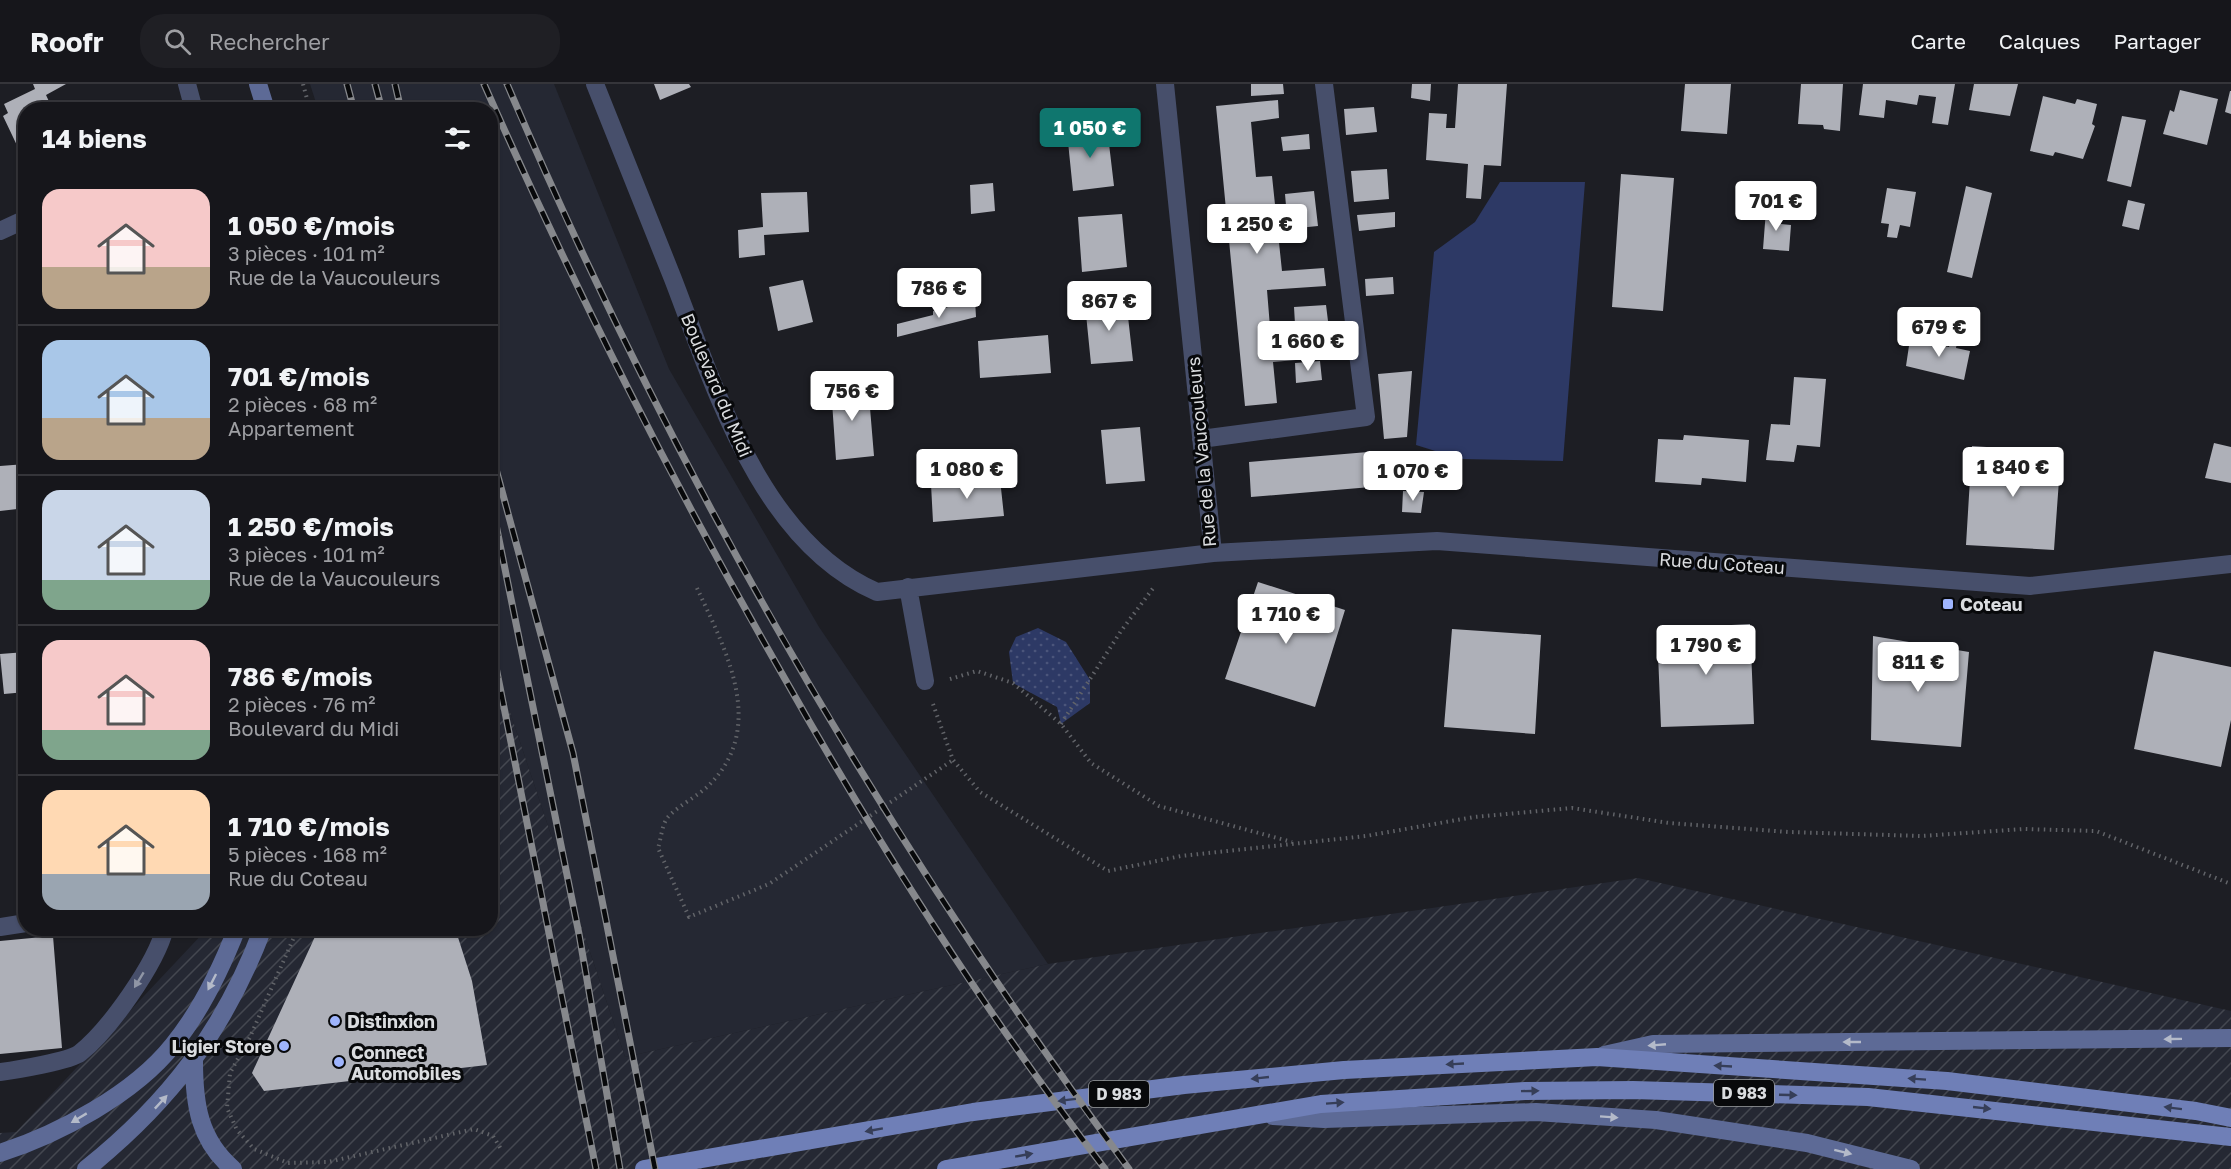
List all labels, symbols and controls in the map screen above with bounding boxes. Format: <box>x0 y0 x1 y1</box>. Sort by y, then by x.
search box <box>140 14 560 68</box>
text: Roofr <box>30 25 104 58</box>
icon: search <box>161 25 194 58</box>
text: Rechercher <box>209 28 330 55</box>
text: Carte <box>1910 28 1966 54</box>
text: Calques <box>1999 28 2080 54</box>
text: Partager <box>2113 28 2201 54</box>
pin: 1 050 € <box>1035 108 1145 159</box>
text: 1 050 € <box>1054 115 1126 139</box>
icon: filters <box>441 122 474 155</box>
text: 14 biens <box>42 123 147 154</box>
pin: 701 € <box>1734 181 1818 232</box>
text: 701 € <box>1749 188 1803 212</box>
pin: 1 250 € <box>1202 204 1312 255</box>
text: 1 050 €/mois <box>228 210 395 241</box>
text: 1 250 € <box>1221 211 1293 235</box>
icon: home <box>90 213 162 285</box>
text: 3 pièces · 101 m² <box>228 241 385 265</box>
text: Rue de la Vaucouleurs <box>228 265 440 289</box>
pin: 786 € <box>897 268 981 319</box>
text: 786 € <box>911 275 967 299</box>
pin: 867 € <box>1067 281 1151 332</box>
text: 867 € <box>1081 288 1137 312</box>
pin: 679 € <box>1897 307 1981 358</box>
street label: Boulevard du Midi <box>677 310 757 460</box>
text: 679 € <box>1911 314 1967 338</box>
pin: 1 660 € <box>1253 321 1363 372</box>
text: 1 660 € <box>1272 328 1344 352</box>
street label: Rue de la Vaucouleurs <box>1182 356 1220 548</box>
text: 701 €/mois <box>228 361 370 392</box>
icon: home <box>90 364 162 436</box>
pin: 756 € <box>810 371 894 422</box>
text: 756 € <box>825 378 879 402</box>
text: 2 pièces · 68 m² <box>228 392 377 416</box>
text: Appartement <box>228 416 355 440</box>
pin: 1 840 € <box>1958 447 2068 498</box>
pin: 1 080 € <box>912 449 1022 500</box>
pin: 1 070 € <box>1358 451 1468 502</box>
text: 1 840 € <box>1977 454 2049 478</box>
text: 1 080 € <box>930 456 1004 480</box>
text: 1 070 € <box>1377 458 1449 482</box>
text: 1 250 €/mois <box>228 511 394 542</box>
icon: home <box>90 514 162 586</box>
text: 3 pièces · 101 m² <box>228 542 385 566</box>
street label: Rue du Coteau <box>1658 548 1786 578</box>
text: Rue de la Vaucouleurs <box>228 566 440 590</box>
place label: Coteau <box>1960 593 2022 615</box>
pin: 1 710 € <box>1231 594 1341 645</box>
marker: Coteau <box>1941 597 1955 611</box>
text: 1 710 € <box>1252 601 1320 625</box>
pin: 1 790 € <box>1651 625 1761 676</box>
text: 1 790 € <box>1671 632 1742 656</box>
pin: 811 € <box>1876 642 1960 693</box>
text: 811 € <box>1892 649 1944 673</box>
text: 786 €/mois <box>228 661 373 692</box>
icon: home <box>90 664 162 736</box>
text: 2 pièces · 76 m² <box>228 692 376 716</box>
text: Boulevard du Midi <box>228 716 399 740</box>
text: 1 710 €/mois <box>228 811 390 842</box>
icon: home <box>90 814 162 886</box>
text: 5 pièces · 168 m² <box>228 842 387 866</box>
text: Rue du Coteau <box>228 866 368 890</box>
one-way arrow <box>133 972 144 988</box>
one-way arrow <box>208 973 217 990</box>
place label: Distinxion <box>347 1010 435 1032</box>
marker: Distinxion <box>328 1014 342 1028</box>
one-way arrow <box>2163 1034 2182 1044</box>
place label: Ligier Store <box>171 1035 272 1057</box>
one-way arrow <box>1842 1037 1861 1046</box>
marker: Ligier Store <box>277 1039 291 1053</box>
one-way arrow <box>1647 1040 1666 1050</box>
place label: Connect Automobiles <box>351 1041 461 1084</box>
marker: Connect Automobiles <box>332 1055 346 1069</box>
one-way arrow <box>1445 1060 1464 1069</box>
one-way arrow <box>1713 1062 1732 1071</box>
one-way arrow <box>1251 1073 1270 1083</box>
one-way arrow <box>1908 1074 1927 1083</box>
road number: D 983 <box>1714 1080 1774 1106</box>
road number: D 983 <box>1089 1081 1149 1107</box>
one-way arrow <box>1520 1086 1539 1096</box>
one-way arrow <box>1778 1090 1797 1099</box>
one-way arrow <box>153 1095 167 1109</box>
one-way arrow <box>1057 1096 1076 1105</box>
one-way arrow <box>1326 1098 1345 1107</box>
one-way arrow <box>1973 1103 1992 1113</box>
one-way arrow <box>2164 1104 2183 1113</box>
one-way arrow <box>71 1112 87 1123</box>
one-way arrow <box>1599 1113 1618 1122</box>
one-way arrow <box>864 1125 883 1134</box>
one-way arrow <box>1834 1148 1852 1158</box>
one-way arrow <box>1014 1150 1033 1159</box>

